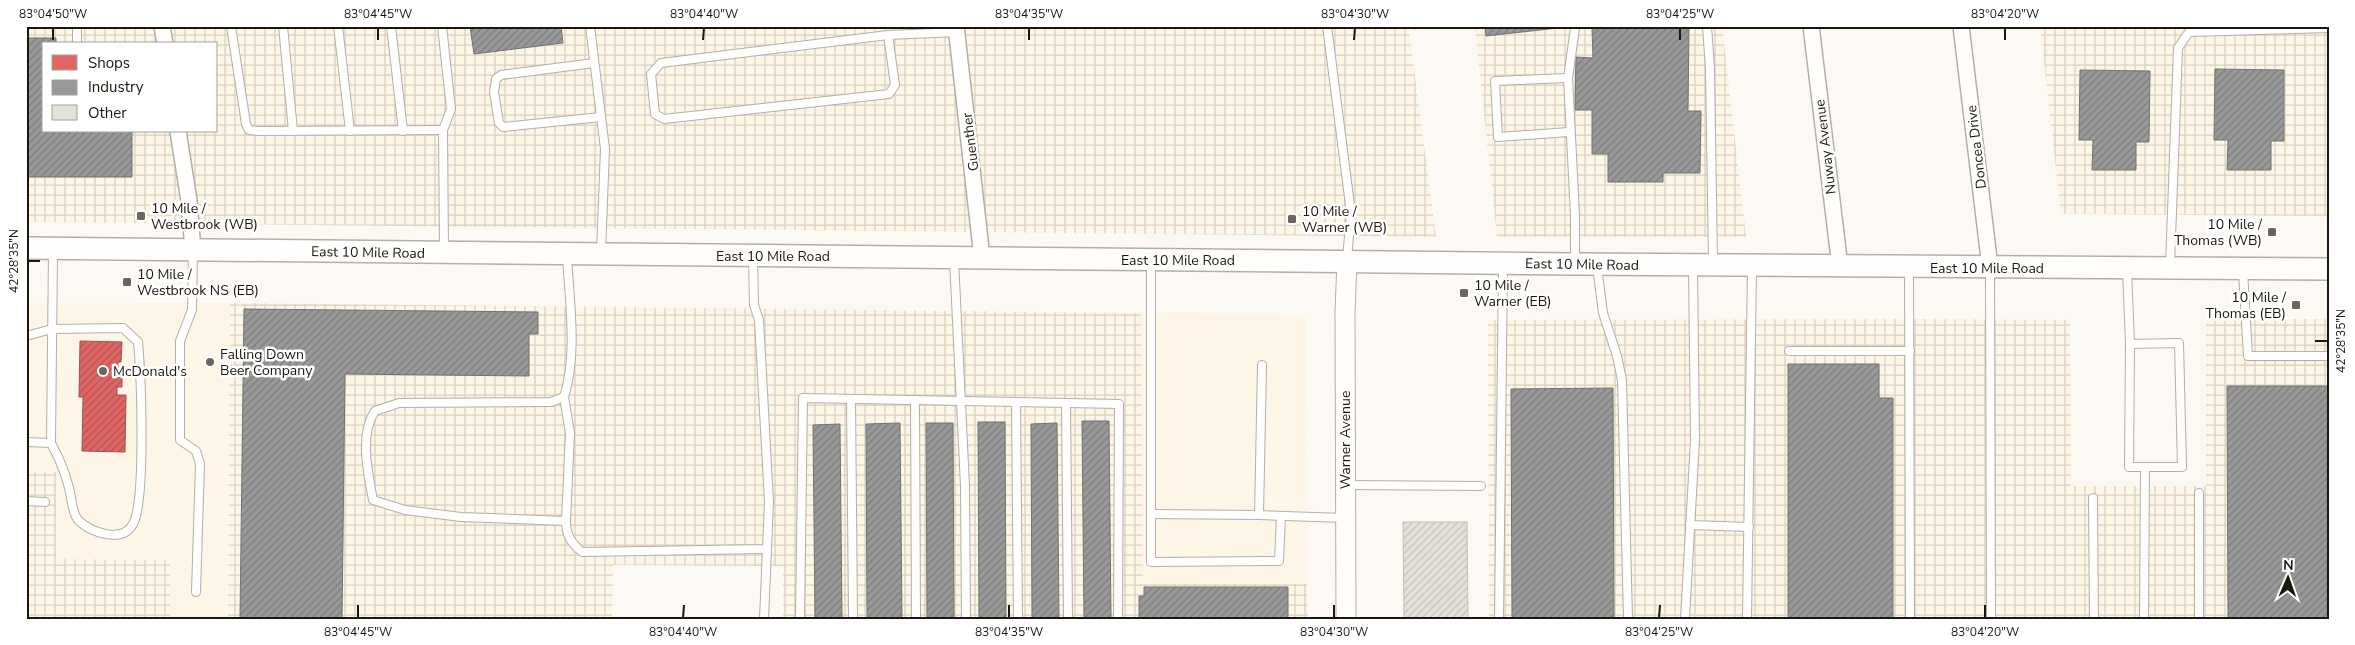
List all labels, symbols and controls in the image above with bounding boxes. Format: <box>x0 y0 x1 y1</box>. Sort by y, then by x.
text: 83°04'50"W <box>19 6 87 22</box>
text: 83°04'45"W <box>344 6 412 22</box>
text: 83°04'40"W <box>670 6 738 22</box>
text: 83°04'35"W <box>995 6 1063 22</box>
text: 83°04'30"W <box>1321 6 1389 22</box>
text: 83°04'25"W <box>1646 6 1714 22</box>
text: 83°04'20"W <box>1971 6 2039 22</box>
legend <box>42 42 218 132</box>
text: Shops <box>88 53 130 73</box>
text: Industry <box>88 77 144 97</box>
street label: Nuway Avenue <box>1810 98 1841 196</box>
text: Other <box>88 103 127 123</box>
street label: Doncea Drive <box>1962 104 1991 190</box>
street label: Guenther <box>957 112 984 172</box>
place label: 10 Mile / Westbrook (WB) <box>151 199 258 234</box>
place label: 10 Mile / Warner (WB) <box>1302 202 1387 237</box>
marker: 10 Mile / Westbrook (WB) <box>135 210 147 222</box>
marker: 10 Mile / Warner (WB) <box>1286 213 1298 225</box>
place label: 10 Mile / Thomas (WB) <box>2174 215 2263 250</box>
marker: 10 Mile / Thomas (WB) <box>2266 226 2278 238</box>
text: 42°28'35"N <box>6 229 22 293</box>
street label: East 10 Mile Road <box>311 242 425 263</box>
street label: East 10 Mile Road <box>716 247 830 266</box>
street label: East 10 Mile Road <box>1121 251 1235 270</box>
street label: East 10 Mile Road <box>1525 254 1639 275</box>
street label: East 10 Mile Road <box>1930 259 2044 278</box>
place label: 10 Mile / Westbrook NS (EB) <box>137 265 259 300</box>
marker: 10 Mile / Westbrook NS (EB) <box>121 276 133 288</box>
place label: 10 Mile / Warner (EB) <box>1474 276 1552 311</box>
marker: 10 Mile / Warner (EB) <box>1458 287 1470 299</box>
place label: 10 Mile / Thomas (EB) <box>2206 288 2287 323</box>
marker: 10 Mile / Thomas (EB) <box>2290 299 2302 311</box>
text: 42°28'35"N <box>2333 309 2349 373</box>
place label: Falling Down Beer Company <box>220 345 313 380</box>
marker: Falling Down Beer Company <box>204 356 216 368</box>
place label: McDonald's <box>113 362 187 381</box>
marker: McDonald's <box>97 365 109 377</box>
street label: Warner Avenue <box>1336 391 1355 489</box>
north arrow <box>2262 552 2312 602</box>
text: N <box>2283 556 2294 575</box>
text: 83°04'45"W <box>324 624 392 640</box>
text: 83°04'40"W <box>649 624 717 640</box>
text: 83°04'35"W <box>975 624 1043 640</box>
text: 83°04'30"W <box>1300 624 1368 640</box>
text: 83°04'25"W <box>1625 624 1693 640</box>
text: 83°04'20"W <box>1951 624 2019 640</box>

